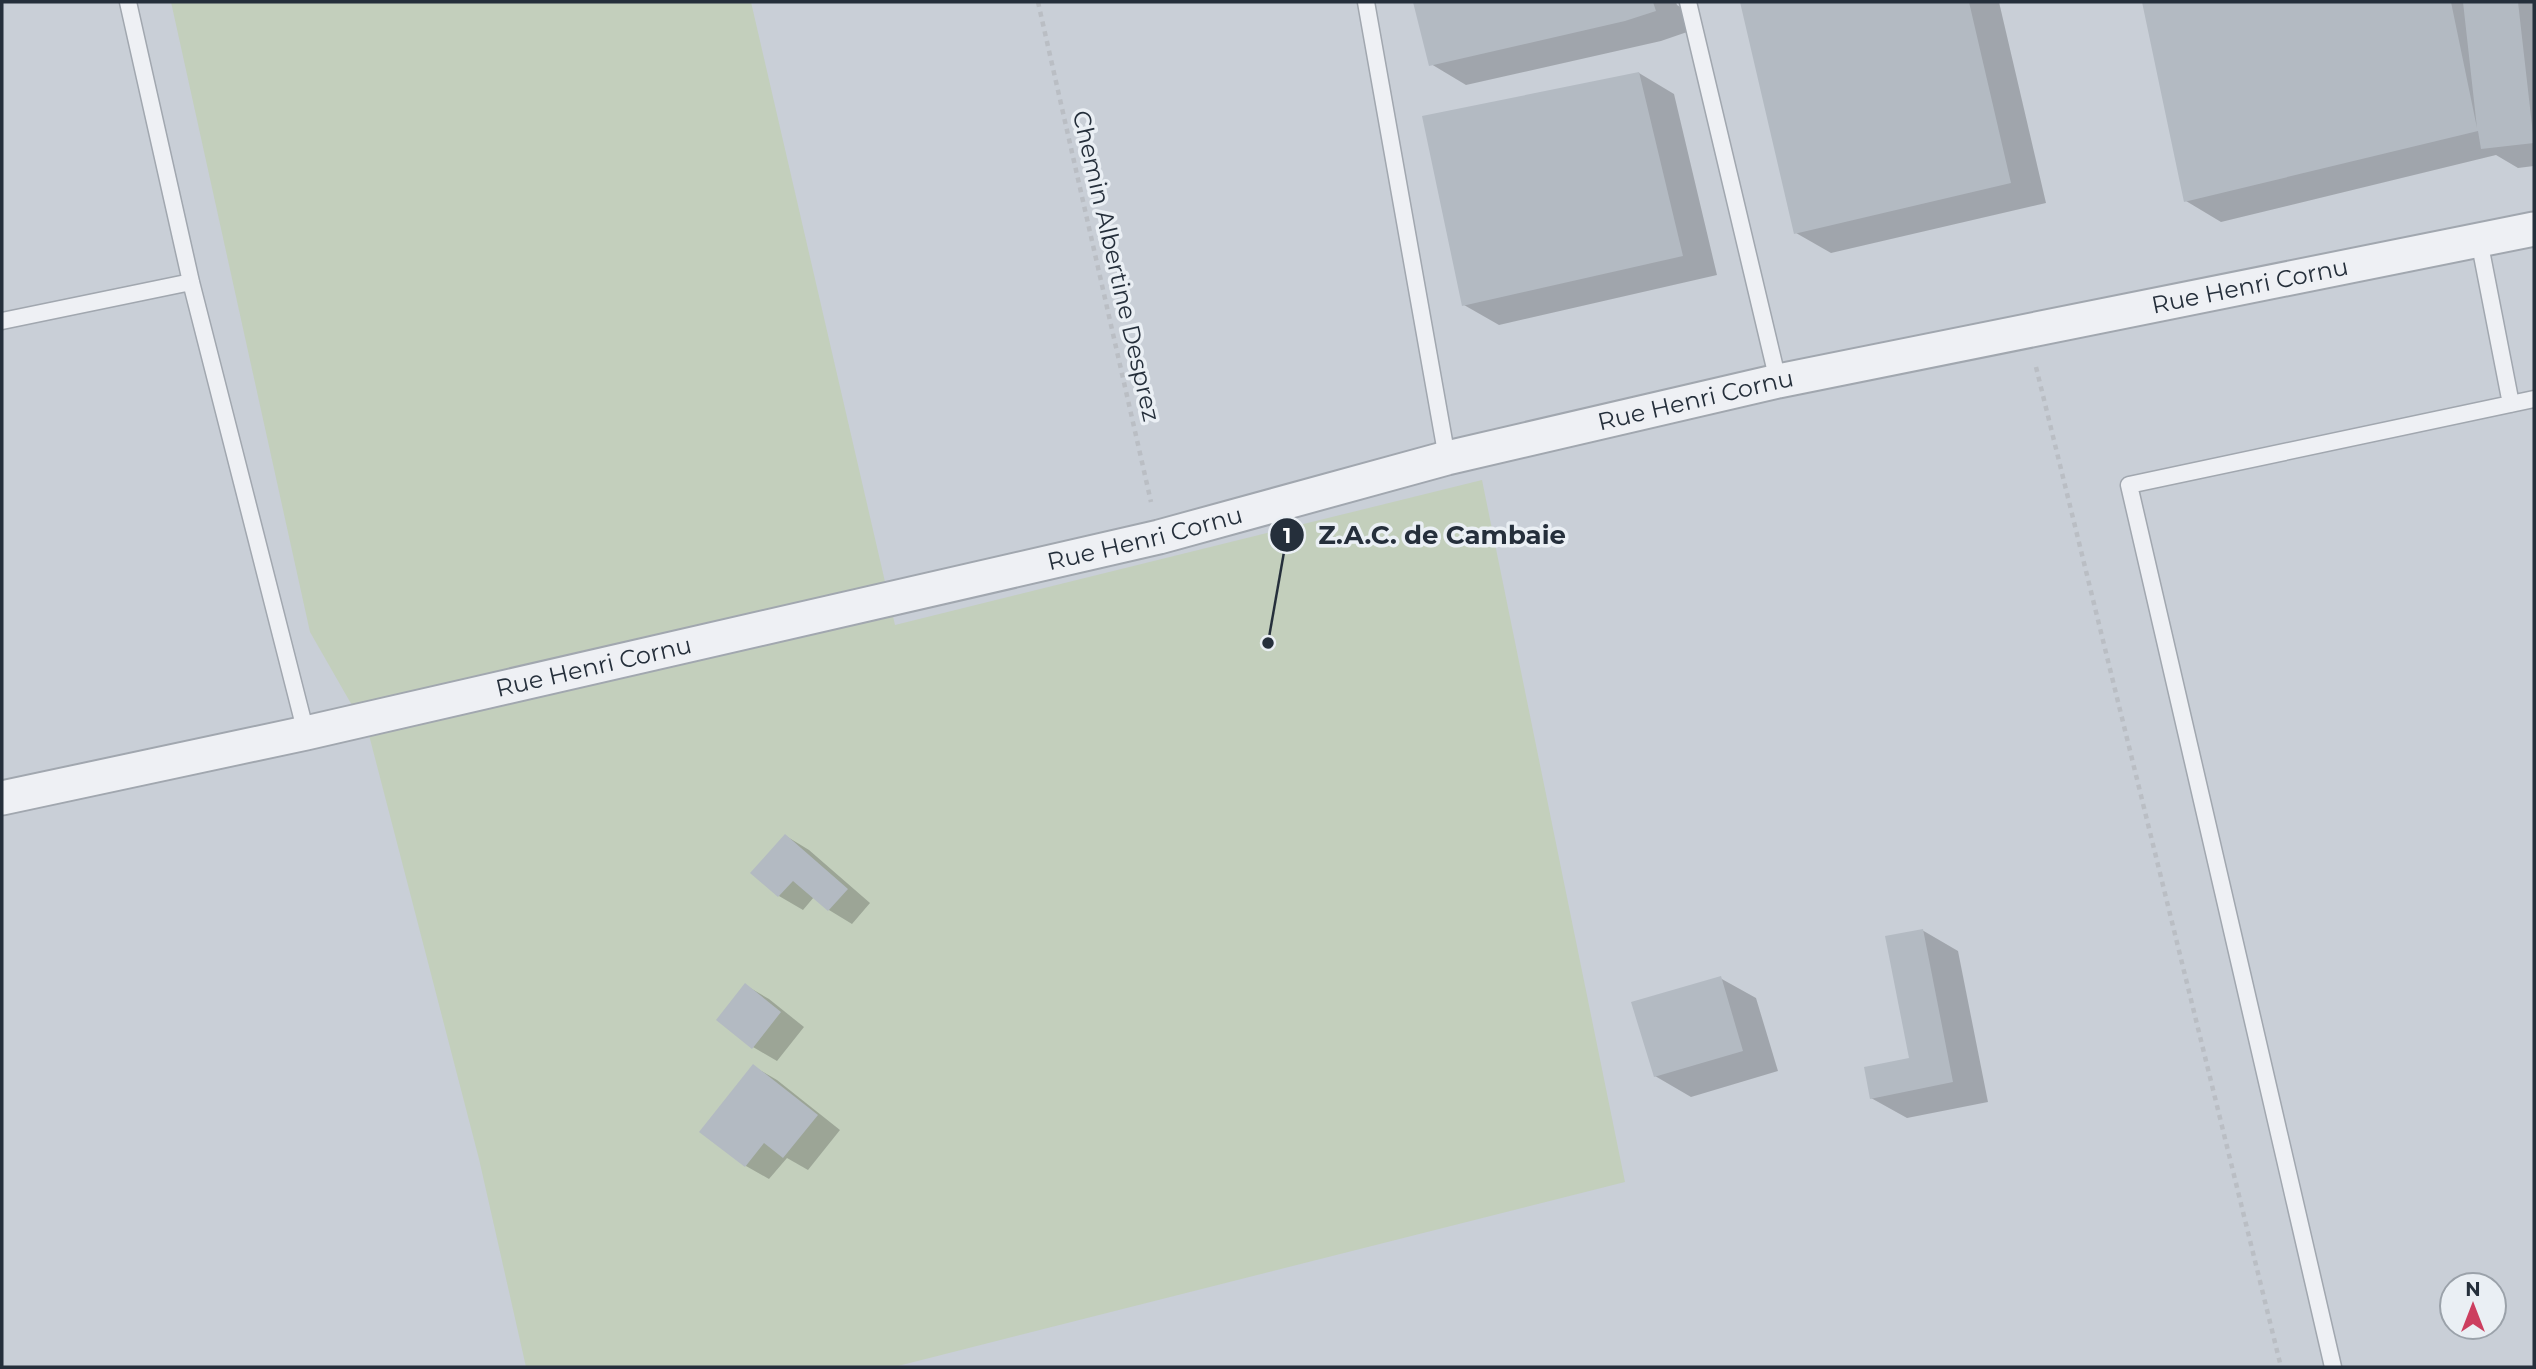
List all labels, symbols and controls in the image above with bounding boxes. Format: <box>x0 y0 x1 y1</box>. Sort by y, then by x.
street label: Chemin Albertine Desprez <box>1067 108 1166 424</box>
street label: Rue Henri Cornu <box>2149 252 2351 320</box>
street label: Rue Henri Cornu <box>1595 363 1796 436</box>
street label: Rue Henri Cornu <box>1044 500 1246 576</box>
callout: Z.A.C. de Cambaie <box>1270 512 1580 559</box>
text: Z.A.C. de Cambaie <box>1318 519 1566 551</box>
text: 1 <box>1283 523 1291 548</box>
street label: Rue Henri Cornu <box>493 630 694 703</box>
north arrow <box>2438 1271 2508 1341</box>
text: N <box>2465 1278 2481 1301</box>

